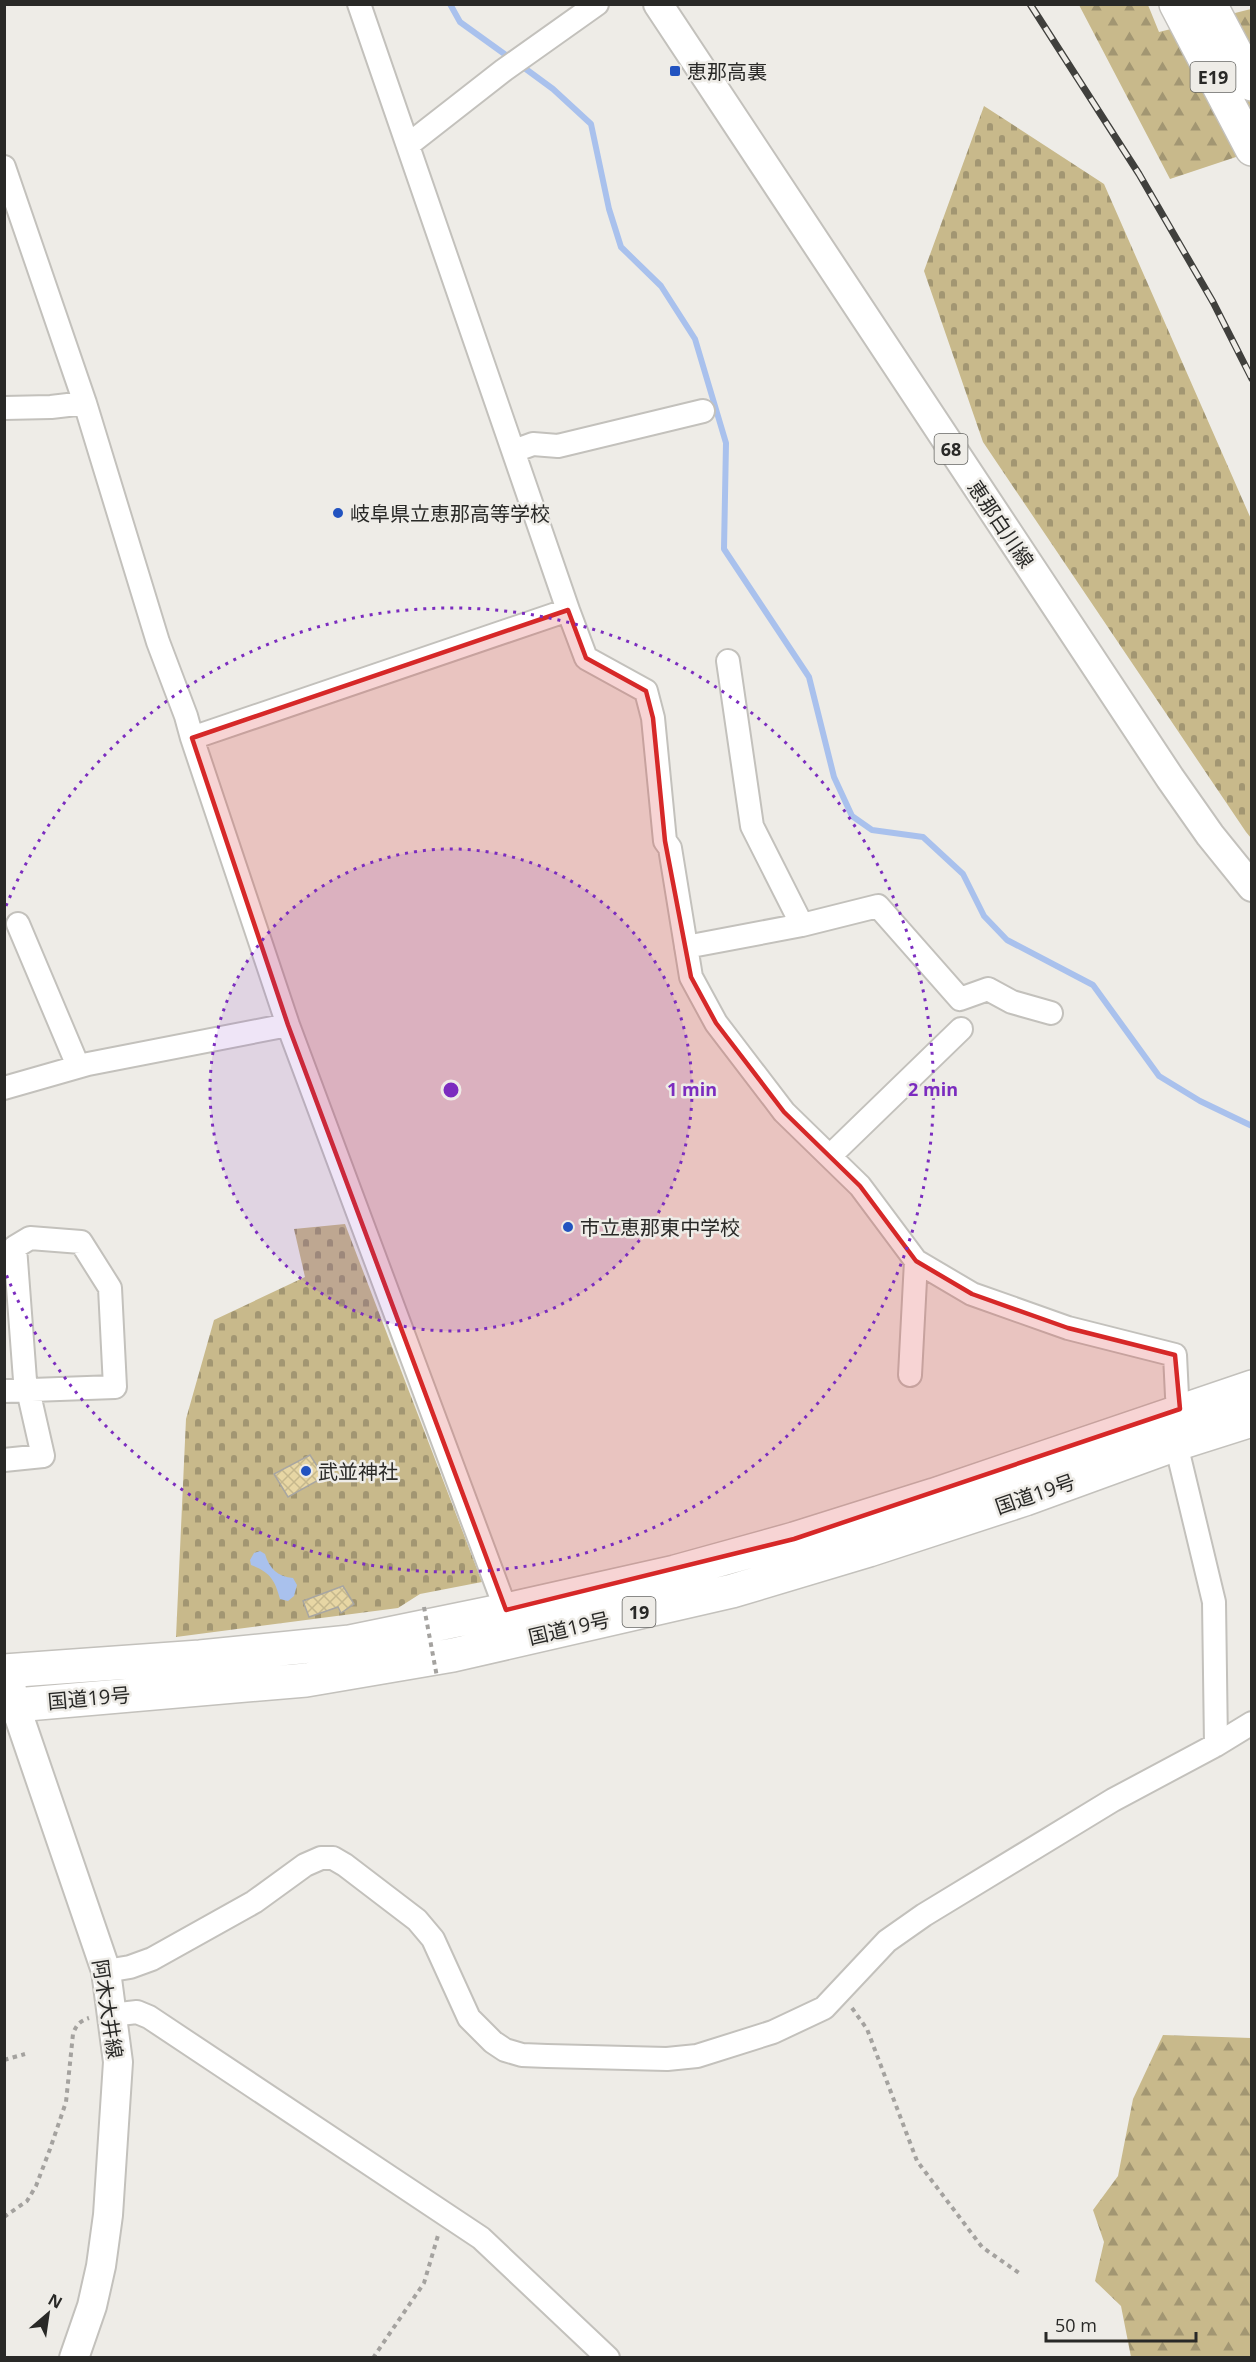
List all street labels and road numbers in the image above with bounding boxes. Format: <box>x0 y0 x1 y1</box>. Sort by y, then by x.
road number: E19 <box>1190 62 1236 92</box>
road number: 68 <box>934 434 968 464</box>
street label: 恵那白川線 <box>962 475 1040 573</box>
street label: 国道19号 <box>991 1468 1079 1520</box>
road number: 19 <box>622 1597 656 1627</box>
street label: 国道19号 <box>526 1606 612 1650</box>
street label: 国道19号 <box>47 1681 131 1715</box>
street label: 阿木大井線 <box>87 1958 129 2060</box>

